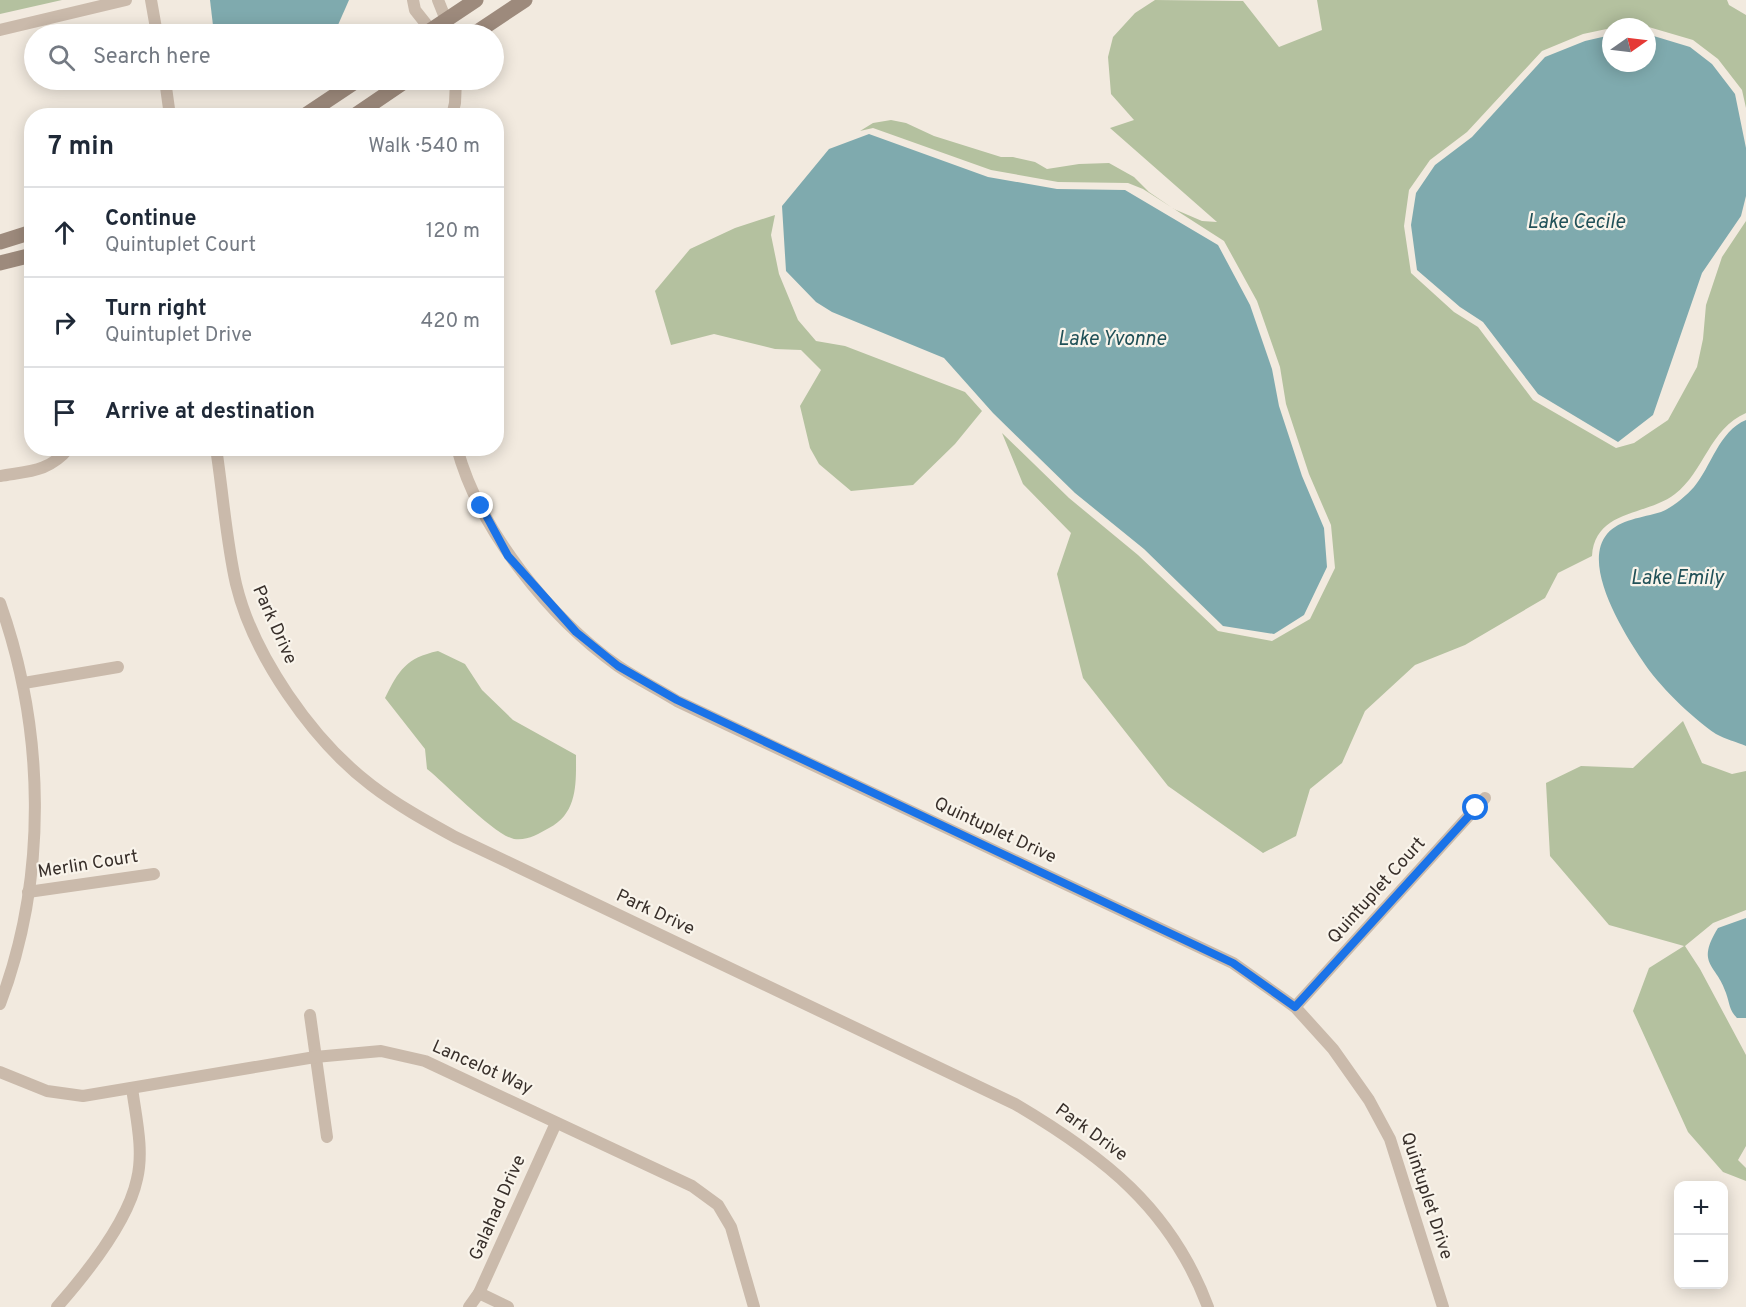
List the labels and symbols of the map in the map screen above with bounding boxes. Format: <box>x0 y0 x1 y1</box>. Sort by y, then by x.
north arrow <box>1602 18 1656 72</box>
water label: Lake Cecile <box>1527 210 1626 236</box>
water label: Lake Yvonne <box>1058 327 1167 353</box>
route end <box>467 492 493 518</box>
water label: Lake Emily <box>1630 566 1725 592</box>
street label: Park Drive <box>246 582 302 668</box>
street label: Quintuplet Drive <box>930 793 1060 869</box>
route start <box>1462 794 1488 820</box>
street label: Quintuplet Court <box>1323 833 1431 949</box>
street label: Merlin Court <box>36 846 140 884</box>
street label: Park Drive <box>612 885 698 941</box>
street label: Lancelot Way <box>428 1036 536 1100</box>
street label: Park Drive <box>1050 1099 1132 1167</box>
street label: Quintuplet Drive <box>1395 1129 1457 1263</box>
street label: Galahad Drive <box>465 1152 531 1264</box>

